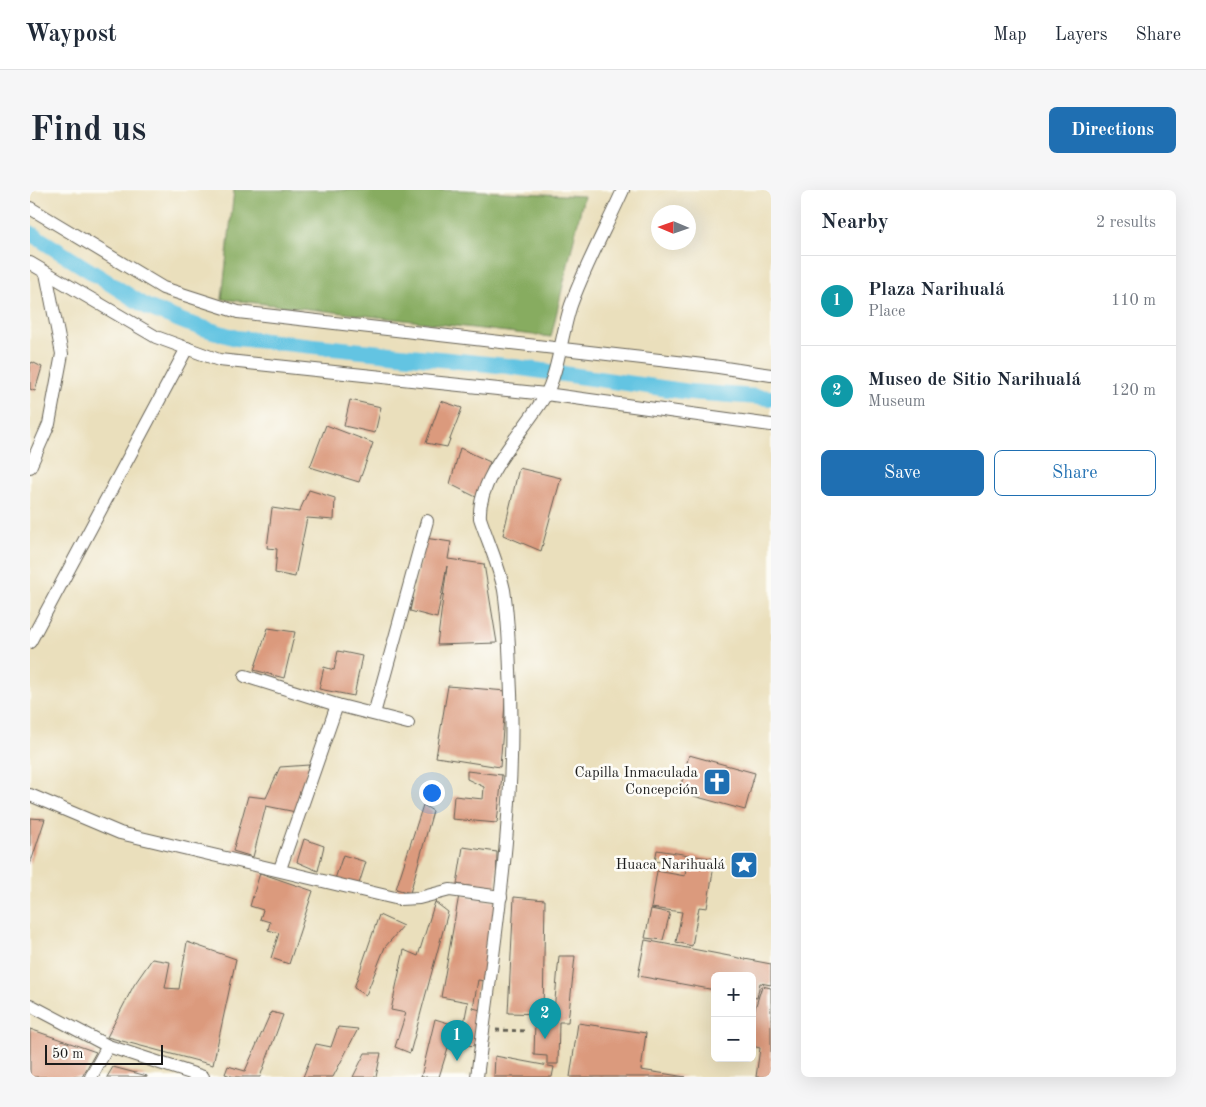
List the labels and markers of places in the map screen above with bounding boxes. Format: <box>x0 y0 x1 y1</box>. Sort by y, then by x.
place label: Capilla Inmaculada Concepción <box>574 766 699 798</box>
church icon: Capilla Inmaculada Concepción <box>702 767 732 797</box>
place icon: Huaca Narihualá <box>729 850 759 880</box>
place label: Huaca Narihualá <box>615 858 726 873</box>
pin: 2 <box>529 998 561 1039</box>
pin: 1 <box>441 1020 473 1061</box>

